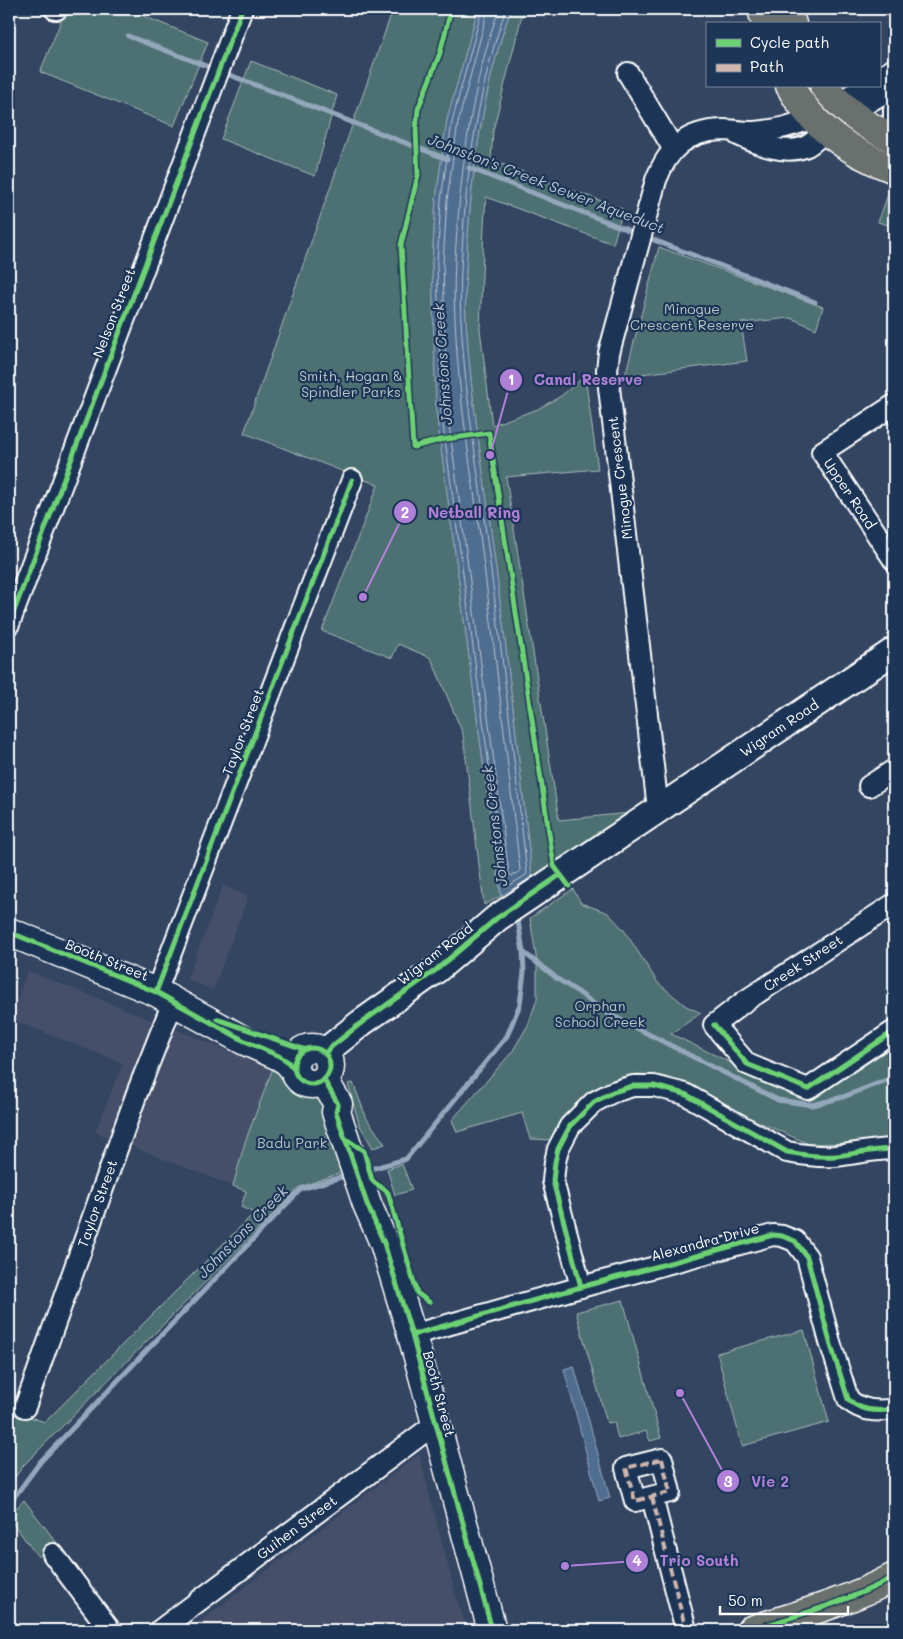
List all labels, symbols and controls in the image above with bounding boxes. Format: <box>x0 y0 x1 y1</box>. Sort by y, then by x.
legend <box>706 22 880 88</box>
text: Cycle path <box>750 32 829 52</box>
text: Path <box>750 56 784 76</box>
water label: Johnston's Creek Sewer Aqueduct <box>425 129 667 237</box>
street label: Nelson Street <box>88 265 139 360</box>
park label: Minogue Crescent Reserve <box>630 299 754 334</box>
water label: Johnstons Creek <box>428 302 456 426</box>
callout: Canal Reserve <box>498 365 652 395</box>
park label: Smith, Hogan & Spindler Parks <box>299 366 403 401</box>
text: 1 <box>508 369 514 389</box>
text: Canal Reserve <box>534 369 642 389</box>
street label: Minogue Crescent <box>603 415 636 541</box>
street label: Upper Road <box>820 454 881 533</box>
callout: Netball Ring <box>393 497 530 527</box>
text: 2 <box>401 502 409 522</box>
text: Netball Ring <box>428 502 520 522</box>
street label: Taylor Street <box>217 686 268 778</box>
street label: Wigram Road <box>736 694 822 761</box>
water label: Johnstons Creek <box>477 763 511 888</box>
street label: Wigram Road <box>393 918 476 989</box>
street label: Creek Street <box>759 930 846 995</box>
street label: Booth Street <box>63 934 152 985</box>
park label: Orphan School Creek <box>555 996 645 1031</box>
park label: Badu Park <box>257 1133 327 1152</box>
street label: Taylor Street <box>73 1157 121 1250</box>
water label: Johnstons Creek <box>193 1180 293 1282</box>
street label: Alexandra Drive <box>649 1218 761 1265</box>
street label: Booth Street <box>419 1349 460 1439</box>
callout: Vie 2 <box>716 1466 799 1496</box>
text: 3 <box>723 1471 733 1491</box>
text: Vie 2 <box>751 1471 789 1491</box>
street label: Guihen Street <box>253 1491 341 1563</box>
callout: Trio South <box>625 1546 749 1576</box>
text: 4 <box>632 1550 642 1570</box>
text: Trio South <box>660 1550 739 1570</box>
scale bar <box>720 1584 848 1616</box>
text: 50 m <box>728 1590 763 1610</box>

